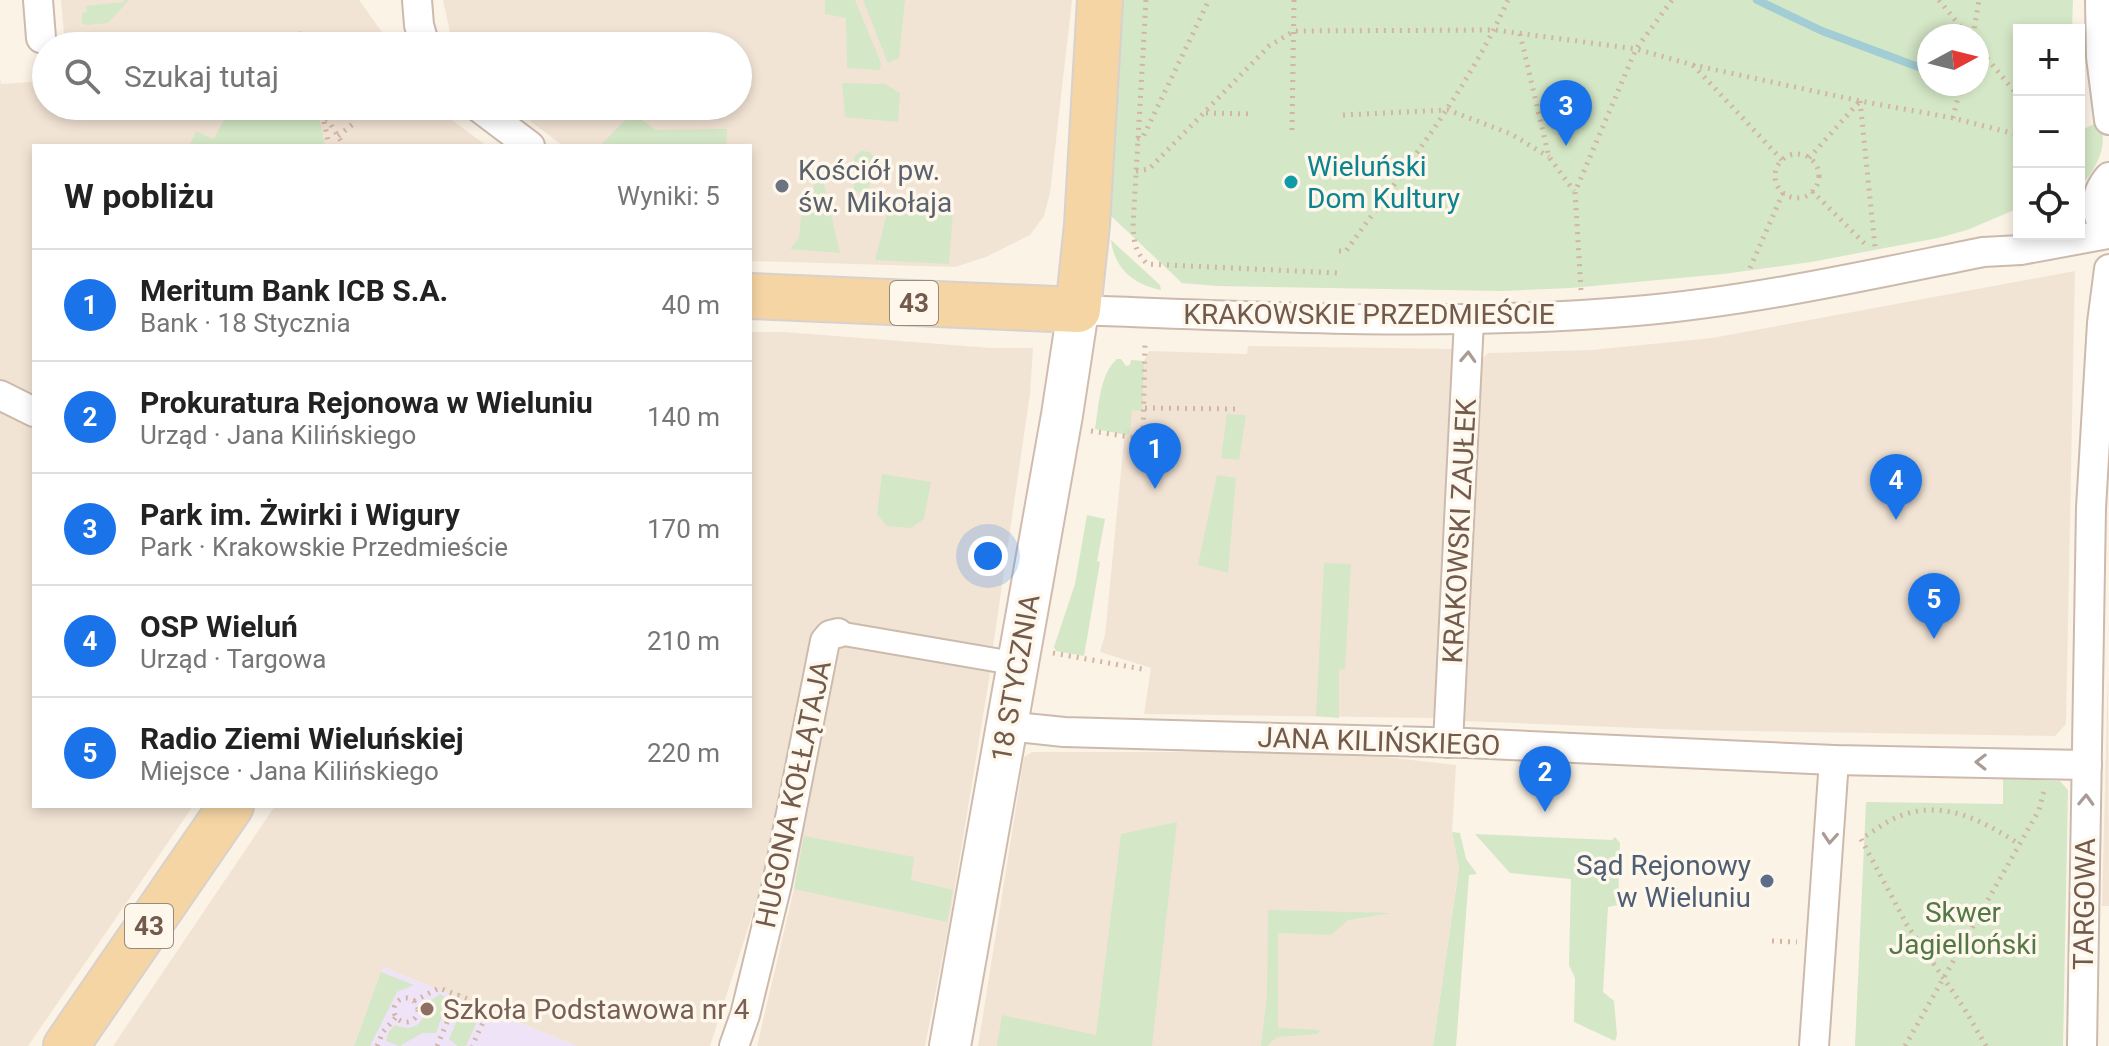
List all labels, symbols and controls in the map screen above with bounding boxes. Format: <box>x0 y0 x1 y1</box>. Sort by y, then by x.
north arrow <box>1917 24 1989 96</box>
map controls <box>2013 24 2085 240</box>
button: + <box>2013 24 2085 96</box>
search box <box>32 32 752 120</box>
icon: search <box>60 54 104 98</box>
text: Szukaj tutaj <box>124 59 279 94</box>
pin: 3 <box>1540 80 1592 146</box>
button: − <box>2013 96 2085 168</box>
place label: Wieluński Dom Kultury <box>1307 150 1460 215</box>
place label: Kościół pw. św. Mikołaja <box>798 154 952 219</box>
button: locate <box>2013 168 2085 240</box>
marker: Wieluński Dom Kultury <box>1282 173 1300 191</box>
text: W pobliżu <box>64 176 214 216</box>
marker: Kościół pw. św. Mikołaja <box>773 177 791 195</box>
text: Wyniki: 5 <box>617 181 720 211</box>
text: Meritum Bank ICB S.A. <box>140 273 448 308</box>
road number: 43 <box>890 281 938 325</box>
text: 1 <box>83 290 97 320</box>
text: 40 m <box>662 290 720 320</box>
street label: KRAKOWSKIE PRZEDMIEŚCIE <box>1183 298 1555 331</box>
text: Bank · 18 Stycznia <box>140 308 351 338</box>
one-way arrow <box>1459 350 1476 363</box>
text: Prokuratura Rejonowa w Wieluniu <box>140 385 593 420</box>
street label: KRAKOWSKI ZAUŁEK <box>1436 398 1483 664</box>
text: 2 <box>83 402 97 432</box>
text: 140 m <box>647 402 720 432</box>
text: Urząd · Jana Kilińskiego <box>140 420 416 450</box>
pin: 1 <box>1129 423 1181 489</box>
pin: 4 <box>1870 454 1922 520</box>
text: Park im. Żwirki i Wigury <box>140 497 460 532</box>
text: 3 <box>83 514 97 544</box>
text: 170 m <box>647 514 720 544</box>
text: Park · Krakowskie Przedmieście <box>140 532 508 562</box>
your location <box>968 536 1008 576</box>
pin: 5 <box>1908 573 1960 639</box>
street label: 18 STYCZNIA <box>985 592 1046 764</box>
text: OSP Wieluń <box>140 609 298 644</box>
text: 4 <box>83 626 97 656</box>
text: 210 m <box>647 626 720 656</box>
text: Urząd · Targowa <box>140 644 326 674</box>
street label: HUGONA KOŁŁĄTAJA <box>749 658 838 931</box>
text: Radio Ziemi Wieluńskiej <box>140 721 464 756</box>
street label: JANA KILIŃSKIEGO <box>1257 721 1501 762</box>
text: 5 <box>83 738 97 768</box>
text: 220 m <box>647 738 720 768</box>
pin: 2 <box>1519 746 1571 812</box>
one-way arrow <box>1974 754 1987 771</box>
text: Miejsce · Jana Kilińskiego <box>140 756 439 786</box>
one-way arrow <box>2078 793 2095 806</box>
one-way arrow <box>1822 831 1839 844</box>
street label: TARGOWA <box>2067 838 2102 970</box>
place label: Sąd Rejonowy w Wieluniu <box>1576 849 1751 914</box>
marker: Sąd Rejonowy w Wieluniu <box>1758 872 1776 890</box>
park label: Skwer Jagielloński <box>1889 896 2037 961</box>
road number: 43 <box>125 904 173 948</box>
place label: Szkoła Podstawowa nr 4 <box>443 993 750 1026</box>
marker: Szkoła Podstawowa nr 4 <box>418 1000 436 1018</box>

